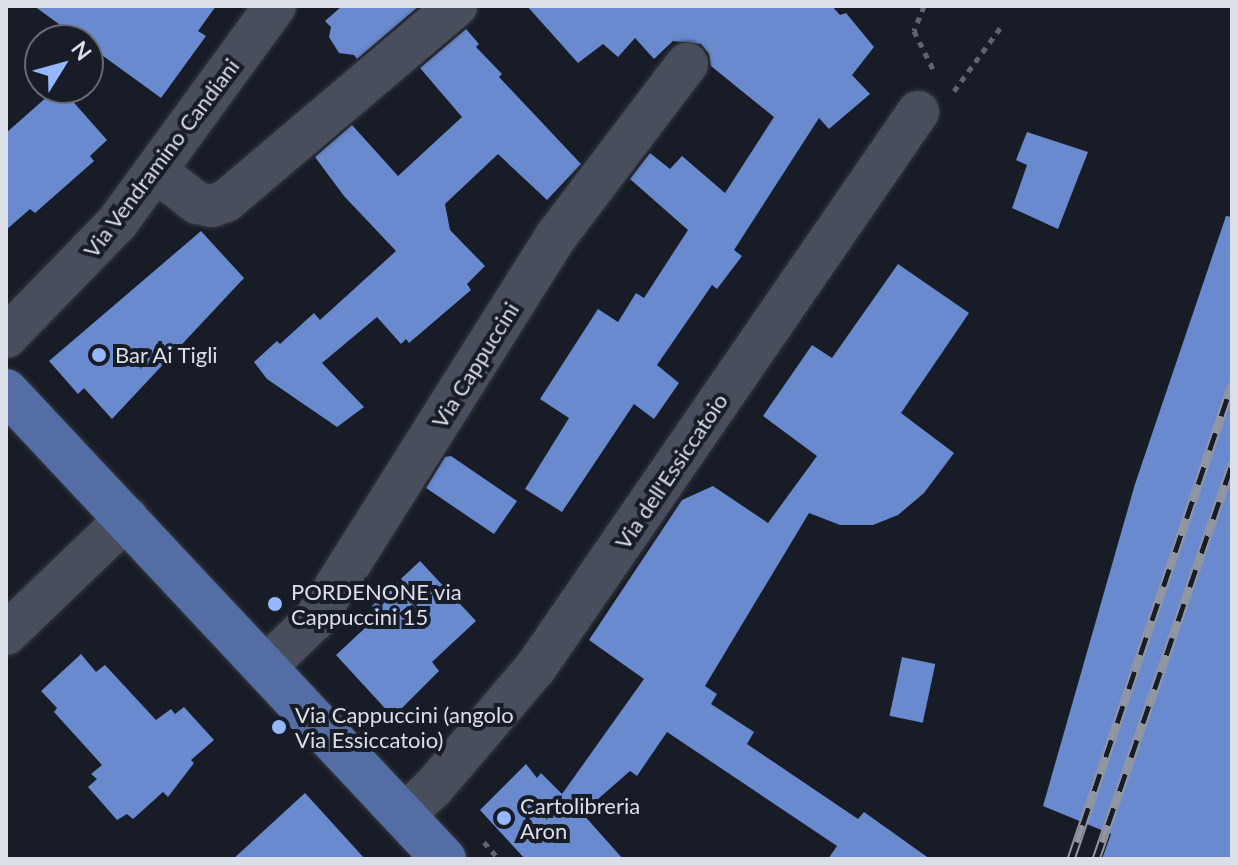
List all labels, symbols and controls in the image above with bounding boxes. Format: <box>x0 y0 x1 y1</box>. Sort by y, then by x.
north arrow <box>24 24 104 104</box>
text: N <box>66 36 98 65</box>
street label: Via Vendramino Candiani <box>77 53 245 263</box>
street label: Via Cappuccini <box>426 297 524 433</box>
place label: Bar Ai Tigli <box>115 342 219 368</box>
marker: Bar Ai Tigli <box>90 346 108 364</box>
street label: Via dell'Essiccatoio <box>609 388 733 554</box>
place label: PORDENONE via Cappuccini 15 <box>291 578 462 630</box>
marker: PORDENONE via Cappuccini 15 <box>266 595 284 613</box>
place label: Via Cappuccini (angolo Via Essiccatoio) <box>295 701 514 752</box>
marker: Via Cappuccini (angolo Via Essiccatoio) <box>270 718 288 736</box>
place label: Cartolibreria Aron <box>520 792 640 844</box>
marker: Cartolibreria Aron <box>495 809 513 827</box>

